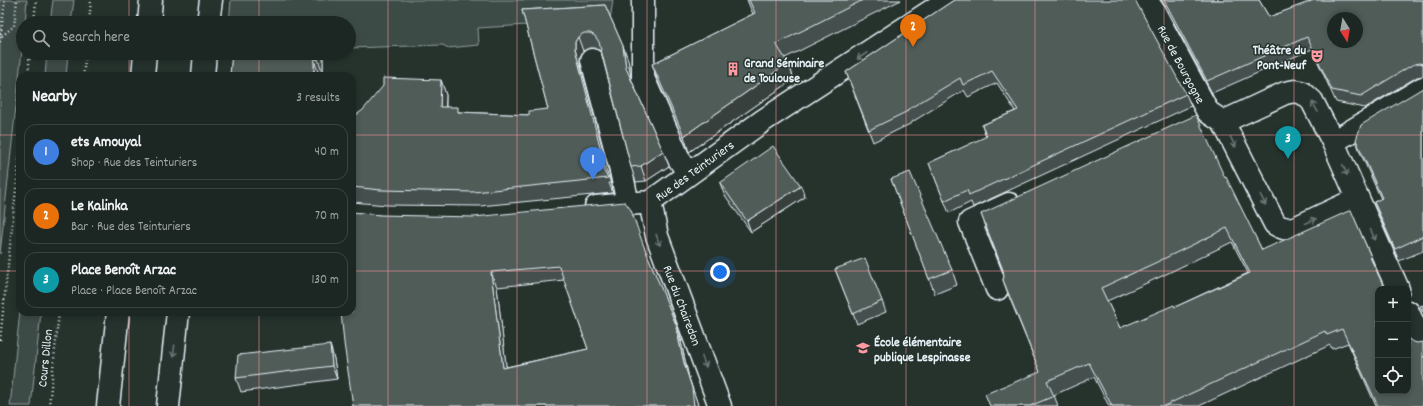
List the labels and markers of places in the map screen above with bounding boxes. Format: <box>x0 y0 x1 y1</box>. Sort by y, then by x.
pin: 2 <box>900 14 926 47</box>
place label: Théâtre du Pont-Neuf <box>1253 42 1307 76</box>
theatre icon: Théâtre du Pont-Neuf <box>1309 48 1325 64</box>
place label: Grand Séminaire de Toulouse <box>744 55 825 89</box>
building icon: Grand Séminaire de Toulouse <box>725 61 741 77</box>
pin: 3 <box>1275 126 1301 159</box>
pin: 1 <box>580 147 606 180</box>
place label: École élémentaire publique Lespinasse <box>874 334 971 368</box>
school or university icon: École élémentaire publique Lespinasse <box>855 340 871 356</box>

